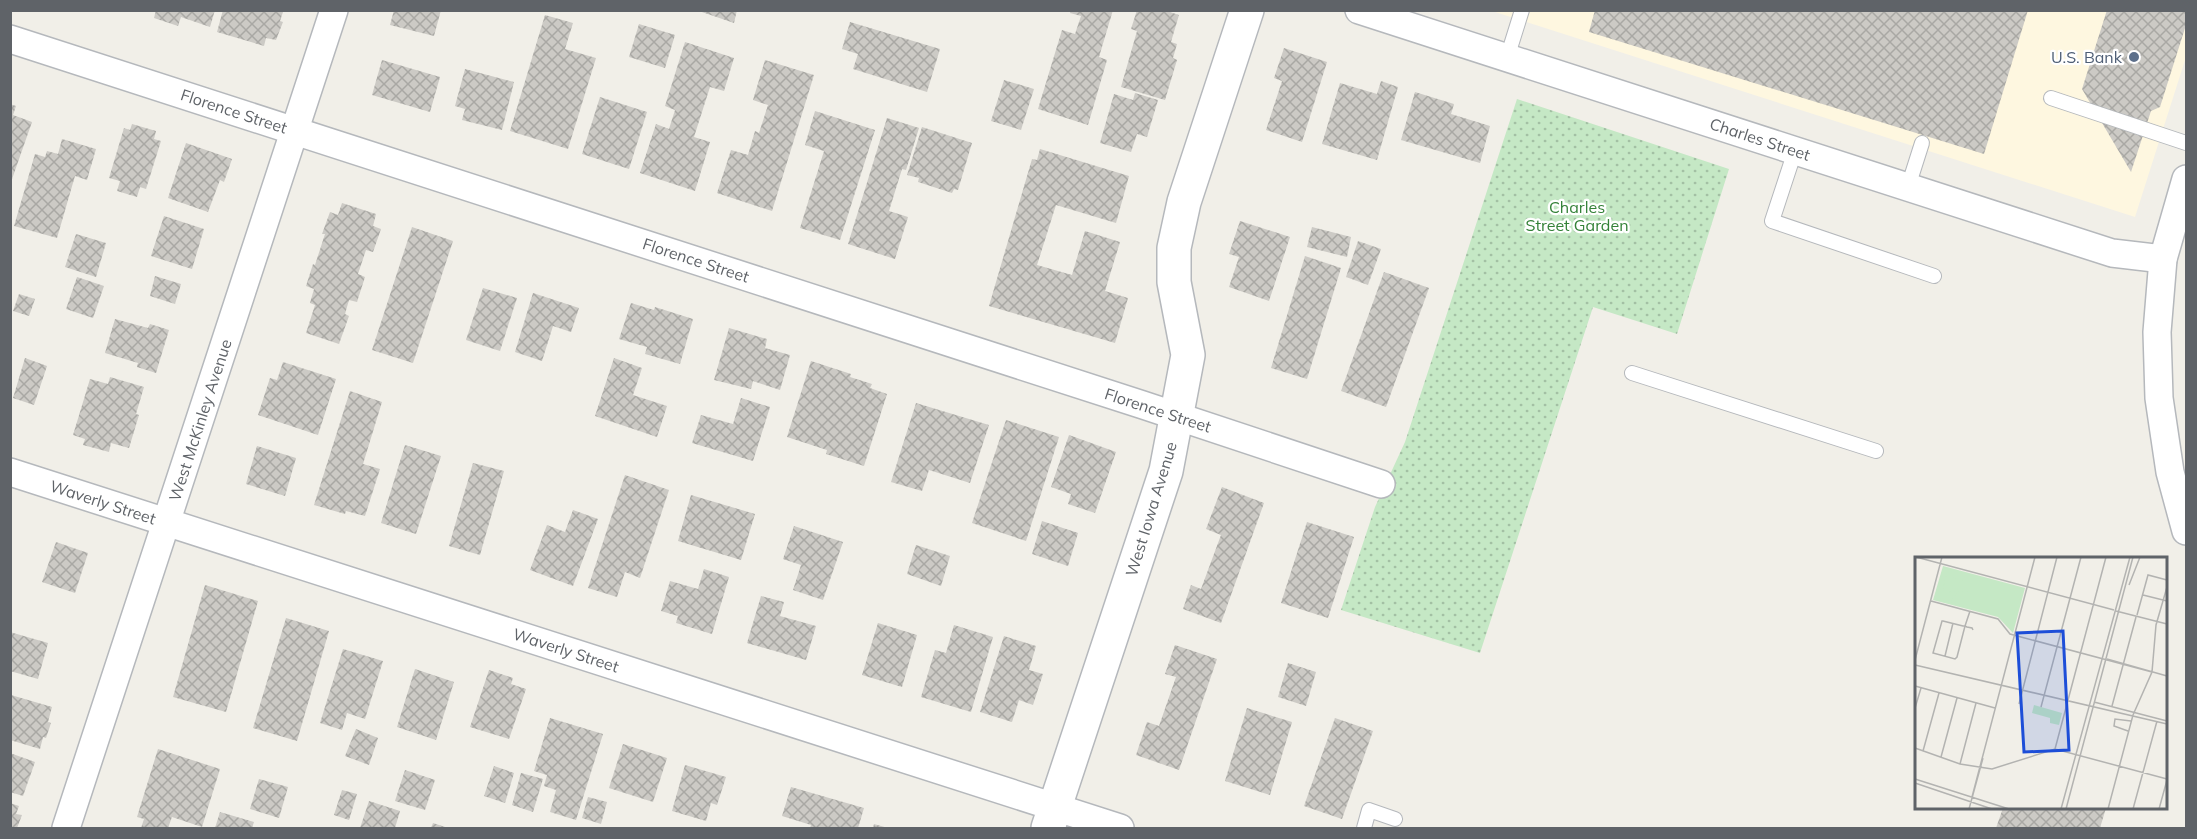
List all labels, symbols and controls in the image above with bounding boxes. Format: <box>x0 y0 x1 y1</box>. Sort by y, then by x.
place label: U.S. Bank <box>2051 47 2123 67</box>
marker: U.S. Bank <box>2127 50 2141 64</box>
street label: Florence Street <box>178 84 290 138</box>
street label: Charles Street <box>1707 113 1813 165</box>
park label: Charles Street Garden <box>1525 197 1629 235</box>
street label: Florence Street <box>640 233 752 287</box>
street label: West McKinley Avenue <box>164 337 236 503</box>
street label: Florence Street <box>1102 383 1214 437</box>
street label: West Iowa Avenue <box>1121 439 1181 579</box>
street label: Waverly Street <box>48 475 159 529</box>
inset map <box>1915 557 2167 809</box>
street label: Waverly Street <box>511 623 622 677</box>

